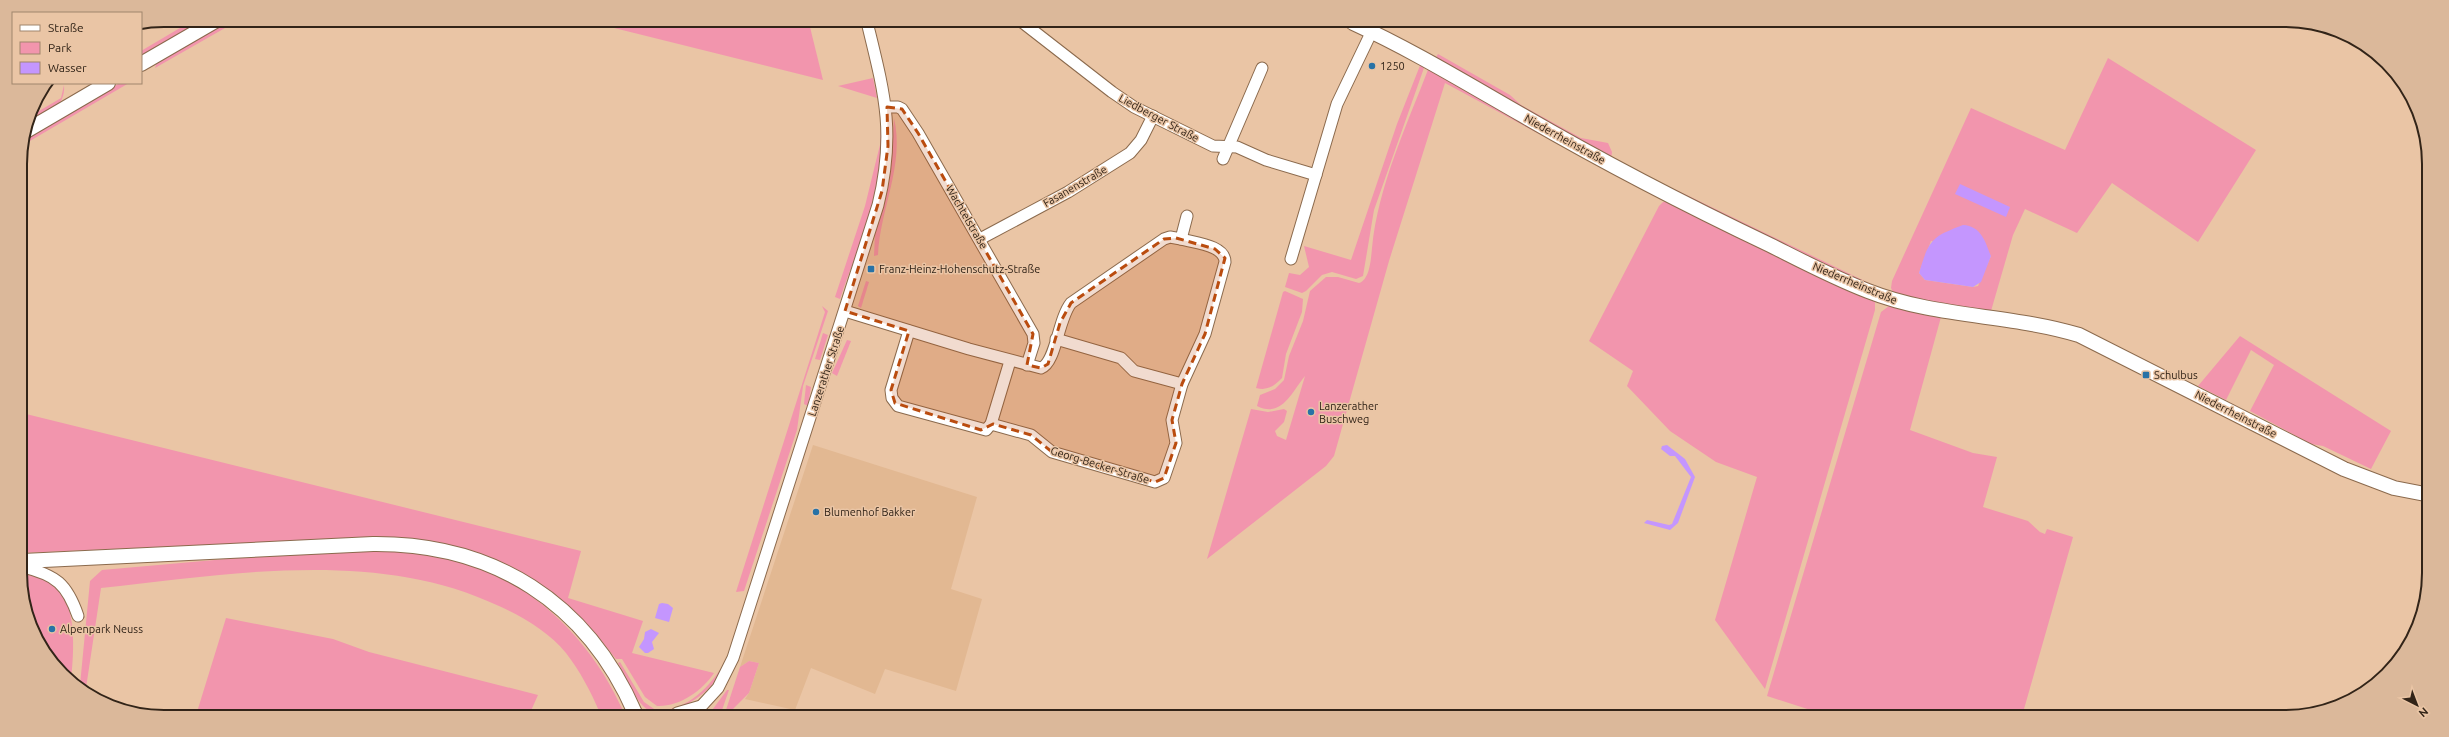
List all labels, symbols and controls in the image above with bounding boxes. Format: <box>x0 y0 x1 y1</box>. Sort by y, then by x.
legend <box>12 12 142 84</box>
text: Straße <box>48 21 84 34</box>
text: Park <box>48 41 72 54</box>
place label: 1250 <box>1380 60 1405 72</box>
text: Wasser <box>48 61 87 74</box>
marker: 1250 <box>1367 61 1377 71</box>
street label: Liedberger Straße <box>1117 92 1201 144</box>
street label: Niederrheinstraße <box>1523 112 1607 166</box>
street label: Fasanenstraße <box>1041 163 1109 209</box>
street label: Wachtelstraße <box>944 183 990 251</box>
street label: Niederrheinstraße <box>1811 260 1899 306</box>
place label: Franz-Heinz-Hohenschutz-Straße <box>879 263 1040 275</box>
marker: Franz-Heinz-Hohenschutz-Straße <box>866 264 876 274</box>
street label: Lanzerather Straße <box>806 324 846 418</box>
place label: Schulbus <box>2154 369 2198 381</box>
marker: Schulbus <box>2141 370 2151 380</box>
street label: Niederrheinstraße <box>2193 388 2279 440</box>
place label: Lanzerather Buschweg <box>1319 400 1379 425</box>
marker: Lanzerather Buschweg <box>1306 407 1316 417</box>
street label: Georg-Becker-Straße <box>1049 444 1151 486</box>
place label: Blumenhof Bakker <box>824 506 916 518</box>
marker: Blumenhof Bakker <box>811 507 821 517</box>
place label: Alpenpark Neuss <box>60 623 143 635</box>
marker: Alpenpark Neuss <box>47 624 57 634</box>
north arrow <box>2397 685 2437 725</box>
text: N <box>2417 705 2431 720</box>

